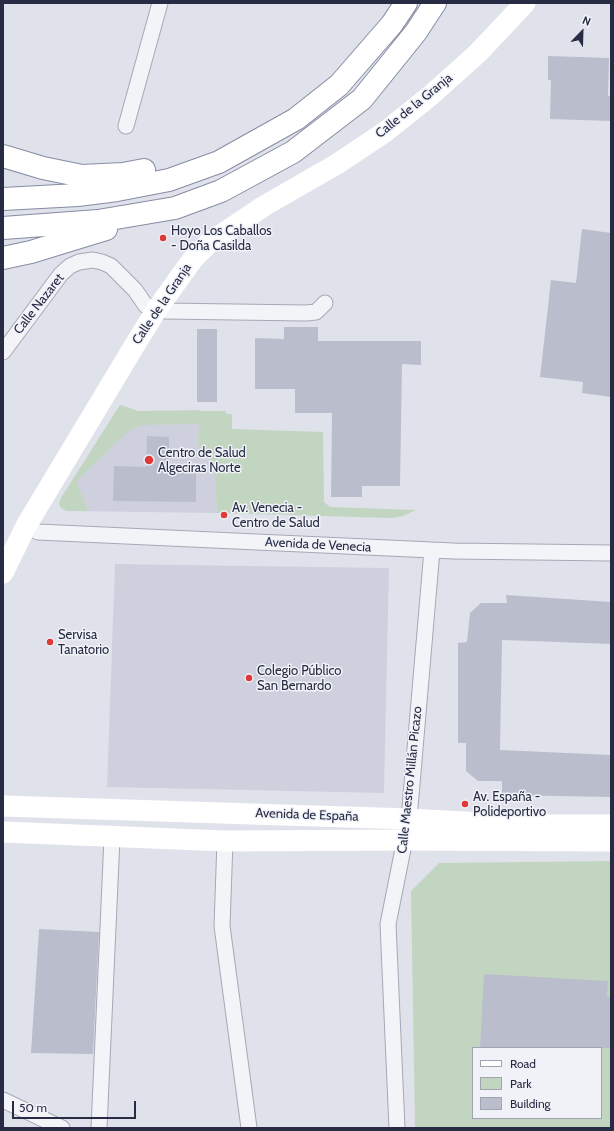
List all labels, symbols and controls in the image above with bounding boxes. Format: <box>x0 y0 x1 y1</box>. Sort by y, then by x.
north arrow <box>562 12 602 52</box>
text: N <box>580 13 593 29</box>
street label: Calle de la Granja <box>373 70 455 142</box>
place label: Hoyo Los Caballos - Doña Casilda <box>171 223 272 254</box>
marker: Hoyo Los Caballos - Doña Casilda <box>158 233 168 243</box>
street label: Calle de la Granja <box>129 261 195 347</box>
street label: Calle Nazaret <box>11 271 67 337</box>
place label: Centro de Salud Algeciras Norte <box>158 445 246 476</box>
marker: Centro de Salud Algeciras Norte <box>143 454 155 466</box>
place label: Av. Venecia - Centro de Salud <box>232 500 320 531</box>
marker: Av. Venecia - Centro de Salud <box>219 510 229 520</box>
street label: Avenida de Venecia <box>265 534 371 556</box>
place label: Servisa Tanatorio <box>58 627 109 658</box>
marker: Servisa Tanatorio <box>45 637 55 647</box>
place label: Colegio Público San Bernardo <box>257 663 341 694</box>
marker: Colegio Público San Bernardo <box>244 673 254 683</box>
street label: Calle Maestro Millán Picazo <box>394 705 426 855</box>
place label: Av. España - Polideportivo <box>473 789 546 820</box>
marker: Av. España - Polideportivo <box>460 799 470 809</box>
street label: Avenida de España <box>255 805 359 825</box>
legend <box>472 1047 602 1119</box>
text: Road <box>510 1056 536 1071</box>
text: Park <box>510 1076 532 1091</box>
scale bar <box>14 1093 138 1119</box>
text: Building <box>510 1096 551 1111</box>
text: 50 m <box>19 1100 47 1115</box>

